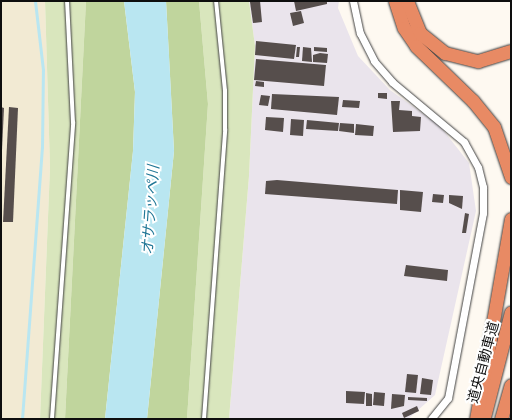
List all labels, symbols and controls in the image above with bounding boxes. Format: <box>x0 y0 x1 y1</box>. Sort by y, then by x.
water label: オサラッペ川 <box>137 164 161 256</box>
street label: 道央自動車道 <box>463 319 501 405</box>

